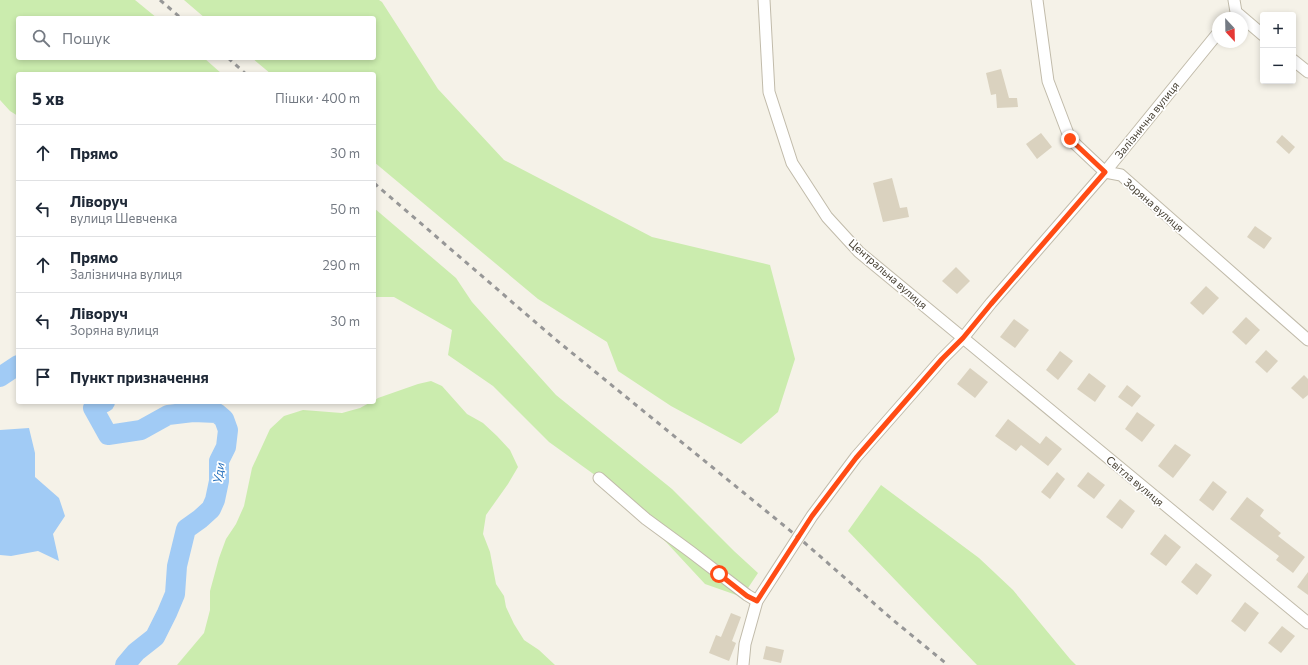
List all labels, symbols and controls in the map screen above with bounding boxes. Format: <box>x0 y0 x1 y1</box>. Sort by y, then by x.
north arrow <box>1212 12 1248 48</box>
map controls <box>1260 12 1296 84</box>
button: + <box>1260 12 1296 48</box>
search box <box>16 16 376 60</box>
icon: search <box>30 27 52 49</box>
text: Пошук <box>62 29 110 47</box>
button: − <box>1260 48 1296 84</box>
street label: Залізнична вулиця <box>1112 79 1182 161</box>
text: 5 хв <box>32 88 64 109</box>
text: Пішки · 400 m <box>275 90 360 106</box>
route end <box>1061 130 1079 148</box>
icon: ahead <box>32 142 54 164</box>
text: Прямо <box>70 144 118 162</box>
text: 30 m <box>330 145 360 161</box>
street label: Зоряна вулиця <box>1122 175 1187 234</box>
text: Ліворуч <box>70 192 128 210</box>
icon: left <box>32 198 54 220</box>
text: 50 m <box>330 201 360 217</box>
text: вулиця Шевченка <box>70 210 177 226</box>
street label: Центральна вулиця <box>846 236 930 311</box>
text: Прямо <box>70 248 118 266</box>
icon: ahead <box>32 254 54 276</box>
text: 290 m <box>323 257 360 273</box>
text: Залізнична вулиця <box>70 266 182 282</box>
text: Ліворуч <box>70 304 128 322</box>
icon: left <box>32 310 54 332</box>
text: 30 m <box>330 313 360 329</box>
text: Зоряна вулиця <box>70 322 159 338</box>
icon: arrive <box>32 366 54 388</box>
text: Пункт призначення <box>70 368 209 386</box>
street label: Світла вулиця <box>1104 453 1167 509</box>
water label: Уди <box>209 461 227 484</box>
route start <box>710 565 728 583</box>

